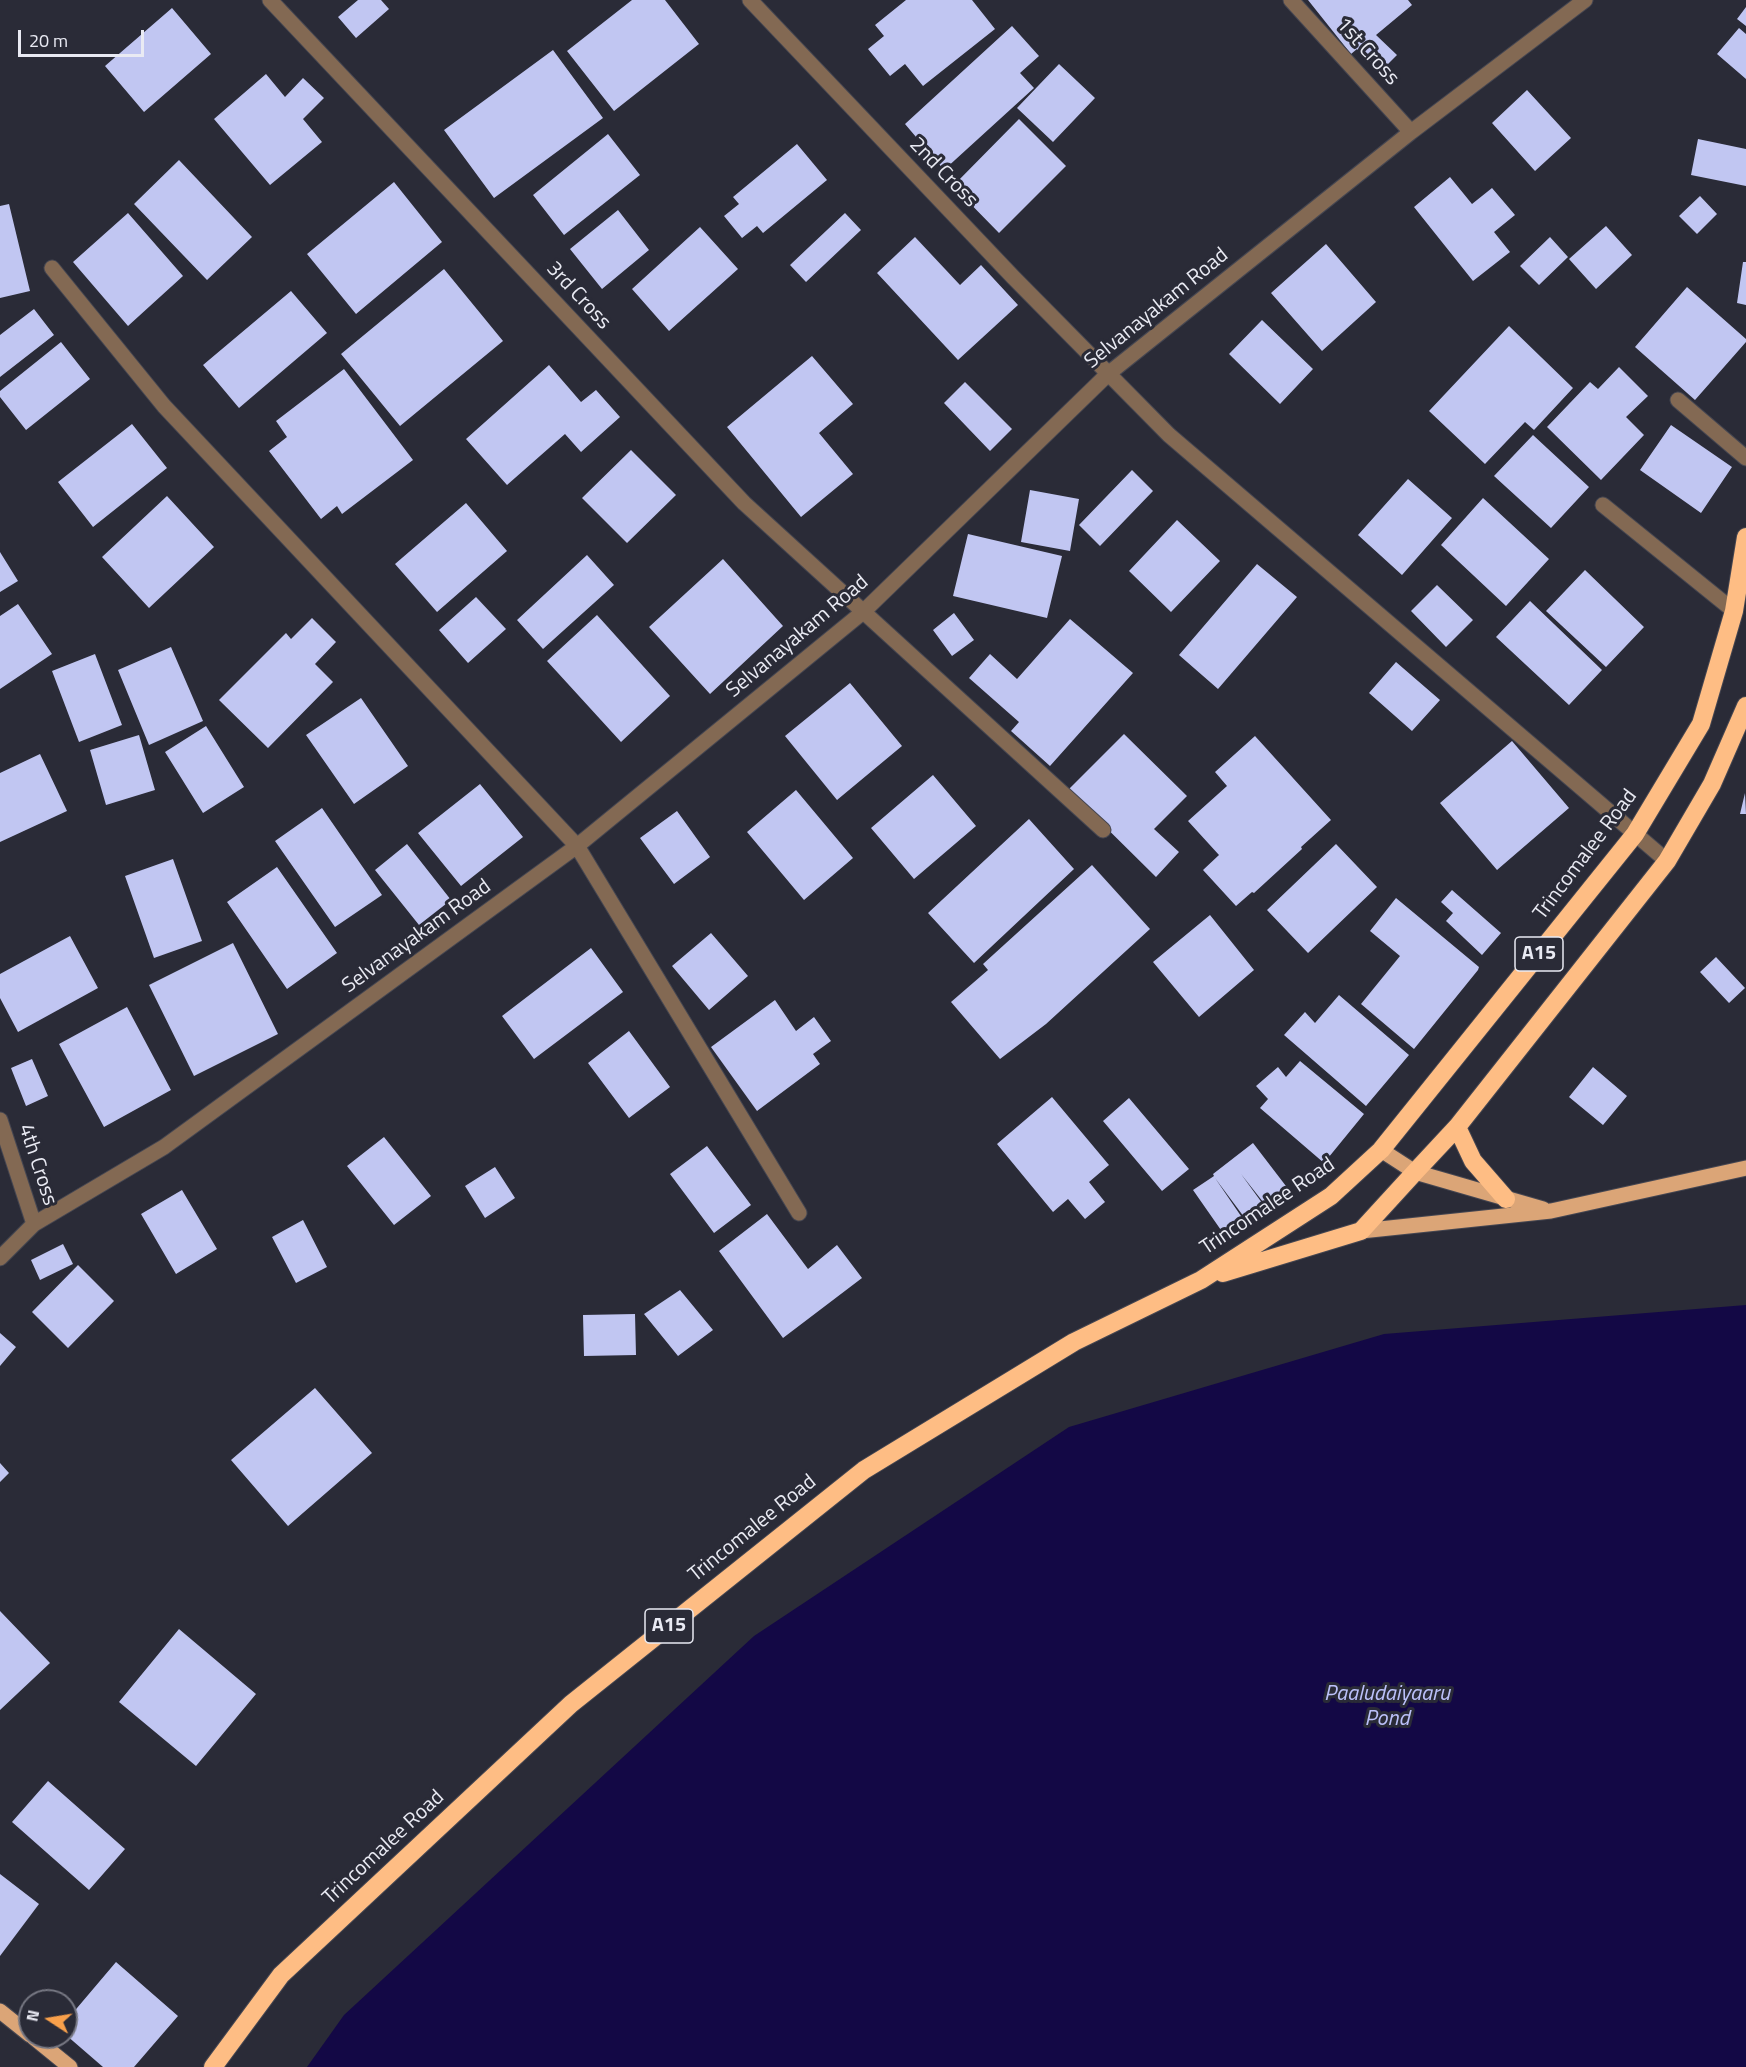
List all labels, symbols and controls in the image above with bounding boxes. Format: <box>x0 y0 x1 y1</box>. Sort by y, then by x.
street label: 1st Cross <box>1330 13 1404 91</box>
scale bar <box>21 18 147 56</box>
text: 20 m <box>29 27 68 54</box>
street label: 2nd Cross <box>903 133 983 213</box>
street label: Selvanayakam Road <box>1080 243 1234 375</box>
street label: 3rd Cross <box>540 257 616 335</box>
street label: Selvanayakam Road <box>722 570 874 704</box>
street label: Trincomalee Road <box>1529 785 1643 925</box>
street label: Selvanayakam Road <box>338 875 496 999</box>
road number: A15 <box>1515 937 1563 971</box>
street label: 4th Cross <box>12 1121 62 1209</box>
street label: Trincomalee Road <box>1196 1153 1340 1261</box>
street label: Trincomalee Road <box>684 1470 822 1588</box>
road number: A15 <box>645 1609 693 1643</box>
water label: Paaludaiyaaru Pond <box>1324 1682 1450 1734</box>
street label: Trincomalee Road <box>318 1785 450 1911</box>
north arrow <box>18 1989 78 2049</box>
text: N <box>19 2008 45 2024</box>

